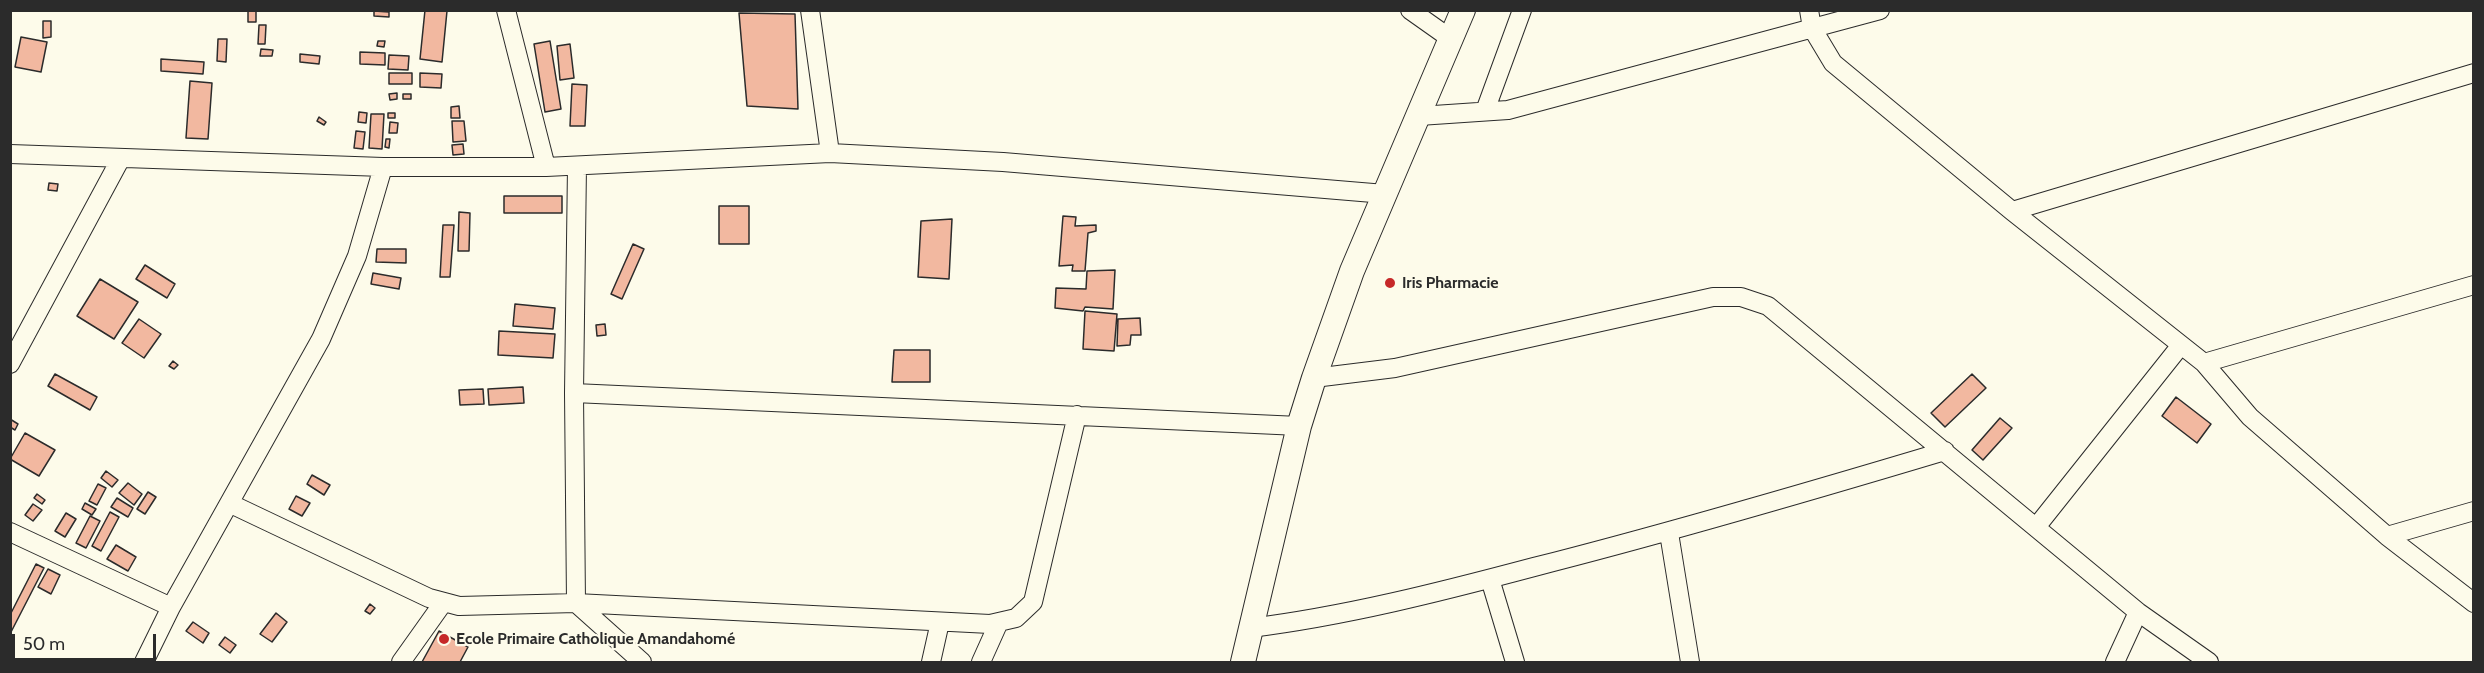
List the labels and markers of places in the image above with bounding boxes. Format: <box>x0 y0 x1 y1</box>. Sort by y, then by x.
place label: Iris Pharmacie <box>1402 273 1499 293</box>
marker: Iris Pharmacie <box>1383 276 1397 290</box>
place label: Ecole Primaire Catholique Amandahomé <box>456 629 735 649</box>
marker: Ecole Primaire Catholique Amandahomé <box>437 632 451 646</box>

